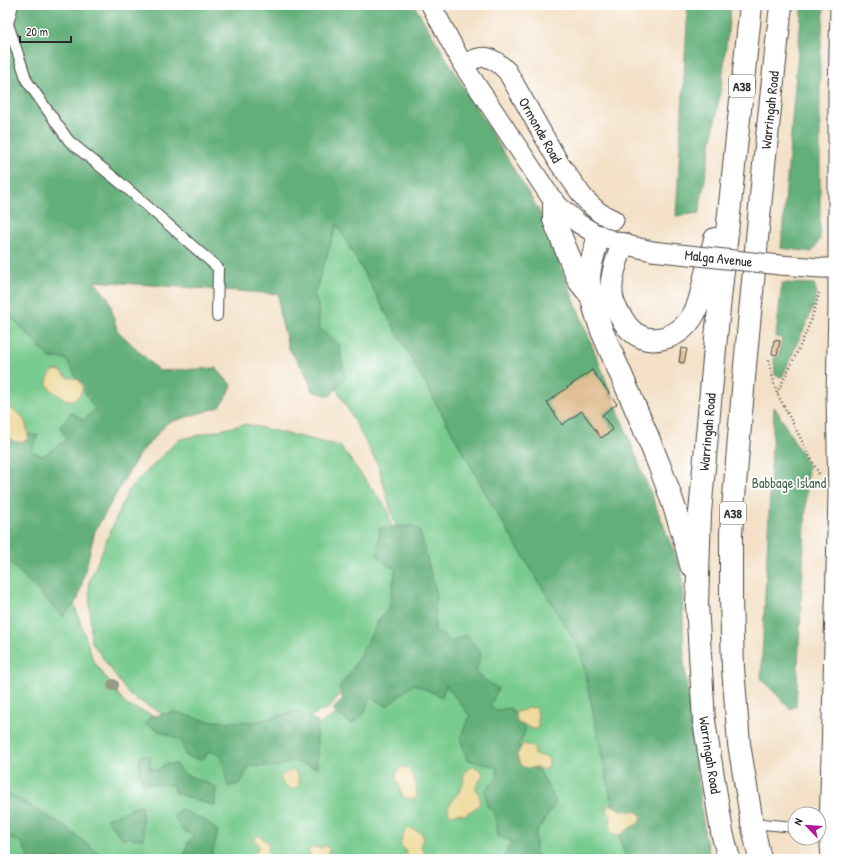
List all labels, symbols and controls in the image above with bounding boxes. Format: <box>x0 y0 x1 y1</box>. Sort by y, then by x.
scale bar <box>20 18 71 44</box>
text: 20 m <box>26 23 48 40</box>
street label: Warringah Road <box>756 70 783 150</box>
road number: A38 <box>729 75 755 97</box>
street label: Ormonde Road <box>515 94 567 166</box>
street label: Malga Avenue <box>684 245 754 271</box>
street label: Warringah Road <box>694 392 720 472</box>
park label: Babbage Island <box>752 473 827 493</box>
road number: A38 <box>720 502 746 524</box>
street label: Warringah Road <box>694 715 726 796</box>
north arrow <box>787 806 827 846</box>
text: N <box>790 816 806 827</box>

